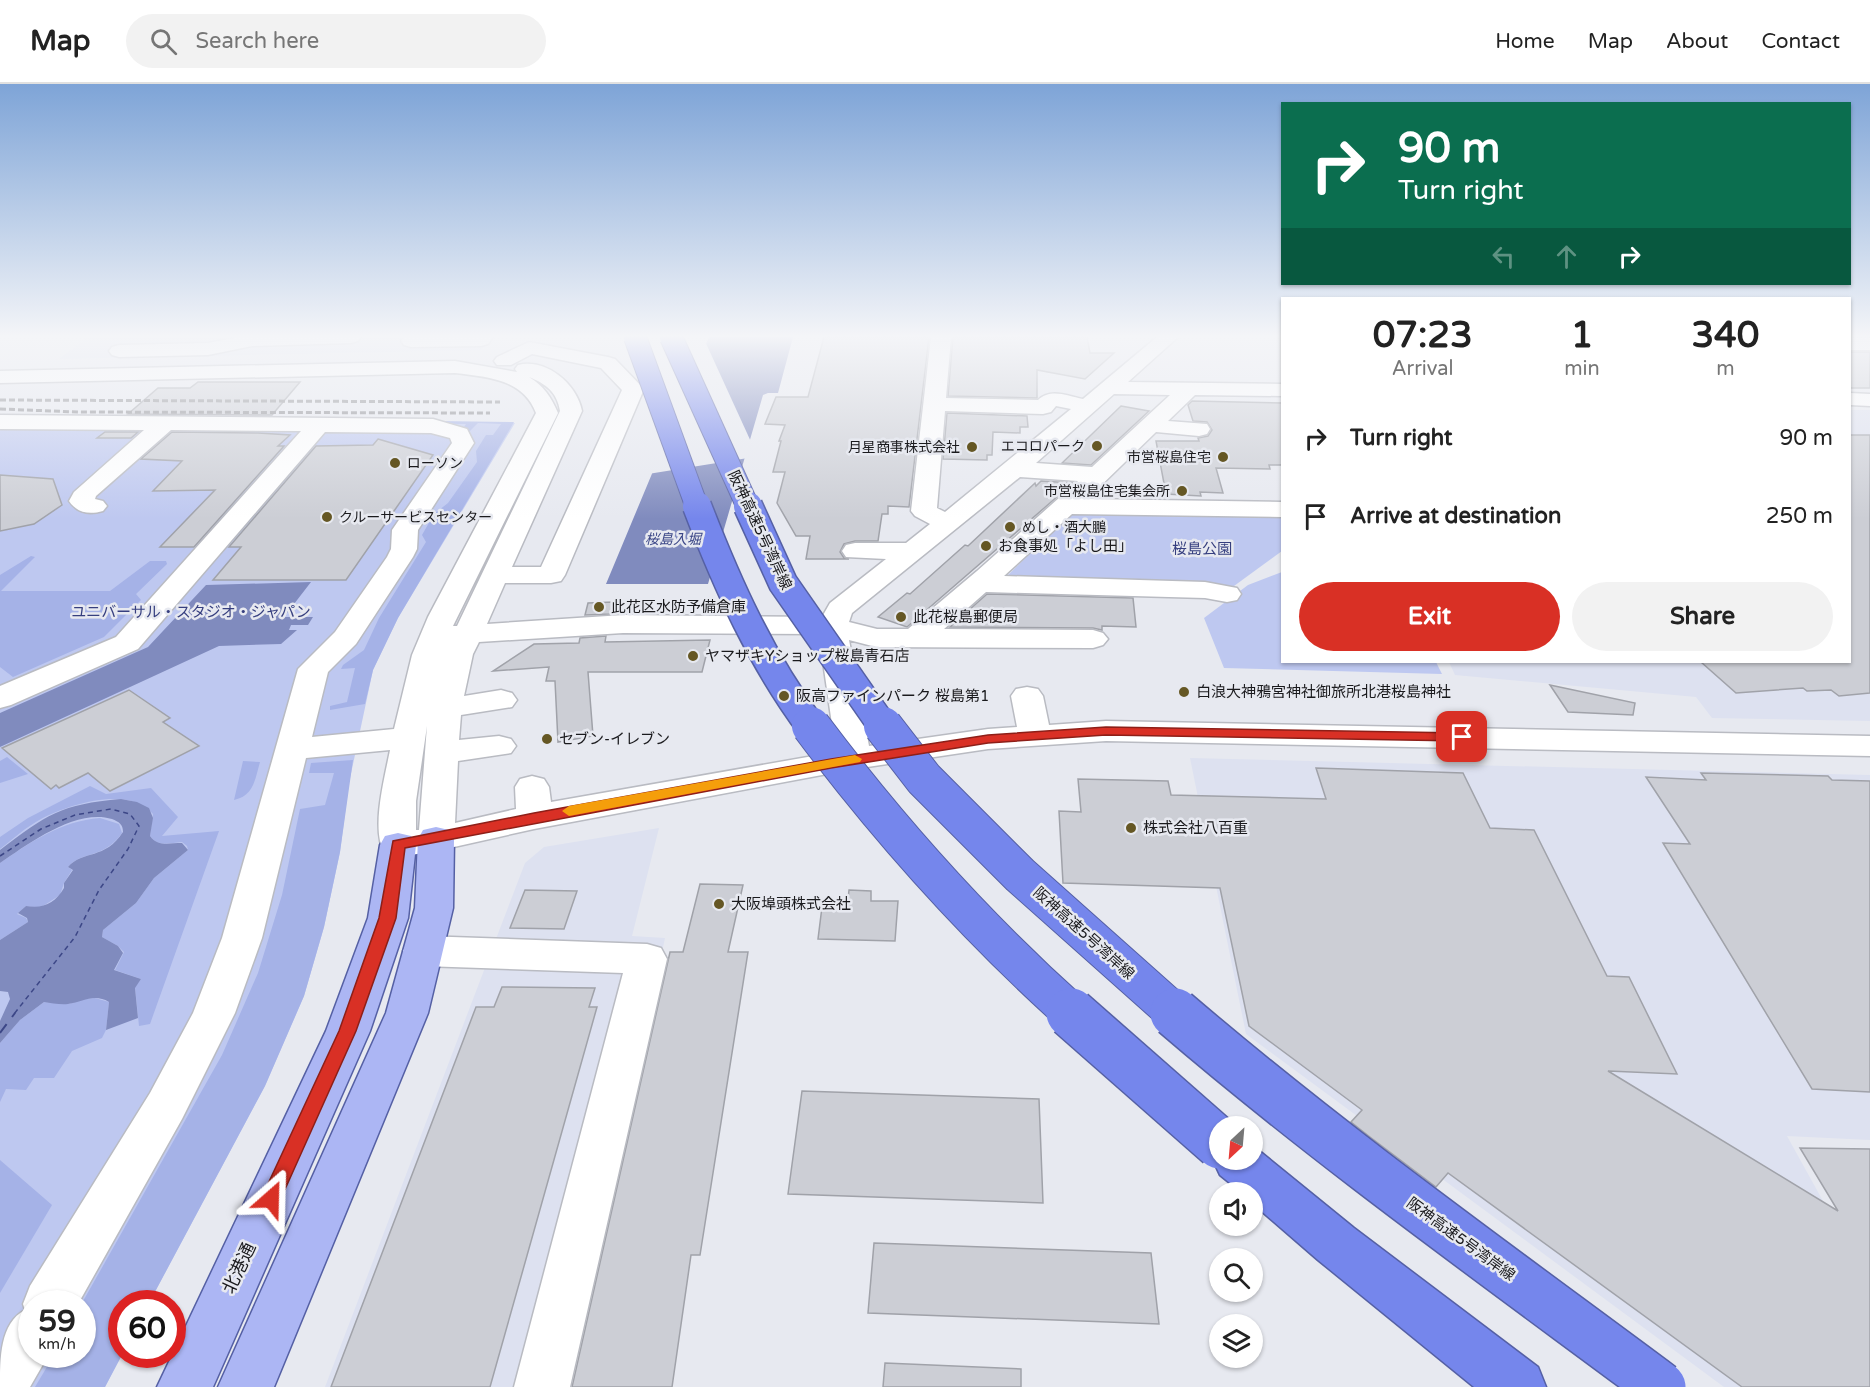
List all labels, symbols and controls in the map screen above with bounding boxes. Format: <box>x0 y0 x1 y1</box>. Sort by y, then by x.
search box <box>126 14 546 68</box>
text: Map <box>30 24 90 58</box>
icon: search <box>147 25 180 58</box>
text: Search here <box>195 28 319 54</box>
text: Home <box>1495 29 1555 54</box>
text: Map <box>1588 29 1633 54</box>
text: About <box>1666 29 1728 54</box>
text: Contact <box>1761 29 1840 54</box>
text: 90 m <box>1398 123 1500 174</box>
icon: right <box>1299 126 1377 204</box>
text: Turn right <box>1398 174 1524 207</box>
icon: left <box>1487 240 1520 273</box>
icon: ahead <box>1550 240 1583 273</box>
icon: right <box>1613 240 1646 273</box>
text: 07:23 <box>1373 314 1473 357</box>
text: 1 <box>1571 314 1593 357</box>
text: 340 <box>1691 314 1759 357</box>
text: Arrival <box>1392 357 1454 381</box>
text: min <box>1564 357 1600 381</box>
text: m <box>1716 357 1735 381</box>
icon: right <box>1299 422 1332 455</box>
text: Turn right <box>1350 425 1452 451</box>
text: 90 m <box>1779 425 1833 451</box>
place label: エコロパーク <box>1001 438 1085 455</box>
place label: 月星商事株式会社 <box>848 439 960 456</box>
marker: エコロパーク <box>1090 439 1104 453</box>
marker: 月星商事株式会社 <box>965 440 979 454</box>
place label: 市営桜島住宅 <box>1127 449 1211 466</box>
marker: 市営桜島住宅 <box>1216 450 1230 464</box>
place label: ローソン <box>407 455 463 472</box>
marker: ローソン <box>388 456 402 470</box>
street label: 阪神高速5号湾岸線 <box>724 468 796 592</box>
place label: 市営桜島住宅集会所 <box>1044 483 1170 500</box>
marker: 市営桜島住宅集会所 <box>1175 484 1189 498</box>
icon: arrive <box>1299 500 1332 533</box>
text: Arrive at destination <box>1350 503 1561 529</box>
text: 250 m <box>1766 503 1833 529</box>
place label: クルーサービスセンター <box>339 509 492 526</box>
marker: クルーサービスセンター <box>320 510 334 524</box>
place label: めし・酒大鵬 <box>1022 519 1106 536</box>
marker: めし・酒大鵬 <box>1003 520 1017 534</box>
water label: 桜島入堀 <box>645 531 703 548</box>
place label: お食事処「よし田」 <box>998 537 1133 555</box>
marker: お食事処「よし田」 <box>979 539 993 553</box>
park label: 桜島公園 <box>1172 540 1232 558</box>
button: Exit <box>1299 582 1560 651</box>
button: Share <box>1572 582 1833 651</box>
place label: 此花区水防予備倉庫 <box>611 598 746 616</box>
marker: 此花区水防予備倉庫 <box>592 600 606 614</box>
park label: ユニバーサル・スタジオ・ジャパン <box>71 603 311 621</box>
place label: 此花桜島郵便局 <box>913 608 1018 626</box>
marker: 此花桜島郵便局 <box>894 610 908 624</box>
place label: ヤマザキYショップ桜島青石店 <box>705 647 910 665</box>
marker: ヤマザキYショップ桜島青石店 <box>686 649 700 663</box>
place label: 白浪大神鴉宮神社御旅所北港桜島神社 <box>1196 683 1451 701</box>
marker: 白浪大神鴉宮神社御旅所北港桜島神社 <box>1177 685 1191 699</box>
place label: 阪高ファインパーク 桜島第1 <box>796 687 989 705</box>
marker: 阪高ファインパーク 桜島第1 <box>777 689 791 703</box>
pin <box>1436 711 1487 762</box>
icon: arrive <box>1445 720 1478 753</box>
place label: セブン-イレブン <box>559 730 670 748</box>
marker: セブン-イレブン <box>540 732 554 746</box>
place label: 株式会社八百重 <box>1143 819 1248 837</box>
marker: 株式会社八百重 <box>1124 821 1138 835</box>
street label: 阪神高速5号湾岸線 <box>1030 883 1138 983</box>
place label: 大阪埠頭株式会社 <box>731 895 851 913</box>
marker: 大阪埠頭株式会社 <box>712 897 726 911</box>
north arrow <box>1209 1116 1263 1170</box>
map controls <box>1209 1116 1263 1368</box>
position arrow <box>239 1167 303 1231</box>
button: sound <box>1209 1182 1263 1236</box>
street label: 阪神高速5号湾岸線 <box>1403 1194 1519 1284</box>
street label: 北港通 <box>218 1239 260 1297</box>
button: search <box>1209 1248 1263 1302</box>
speed limit sign: 60 <box>108 1290 186 1368</box>
text: 59 <box>38 1303 76 1340</box>
button: layers <box>1209 1314 1263 1368</box>
text: km/h <box>38 1335 76 1353</box>

